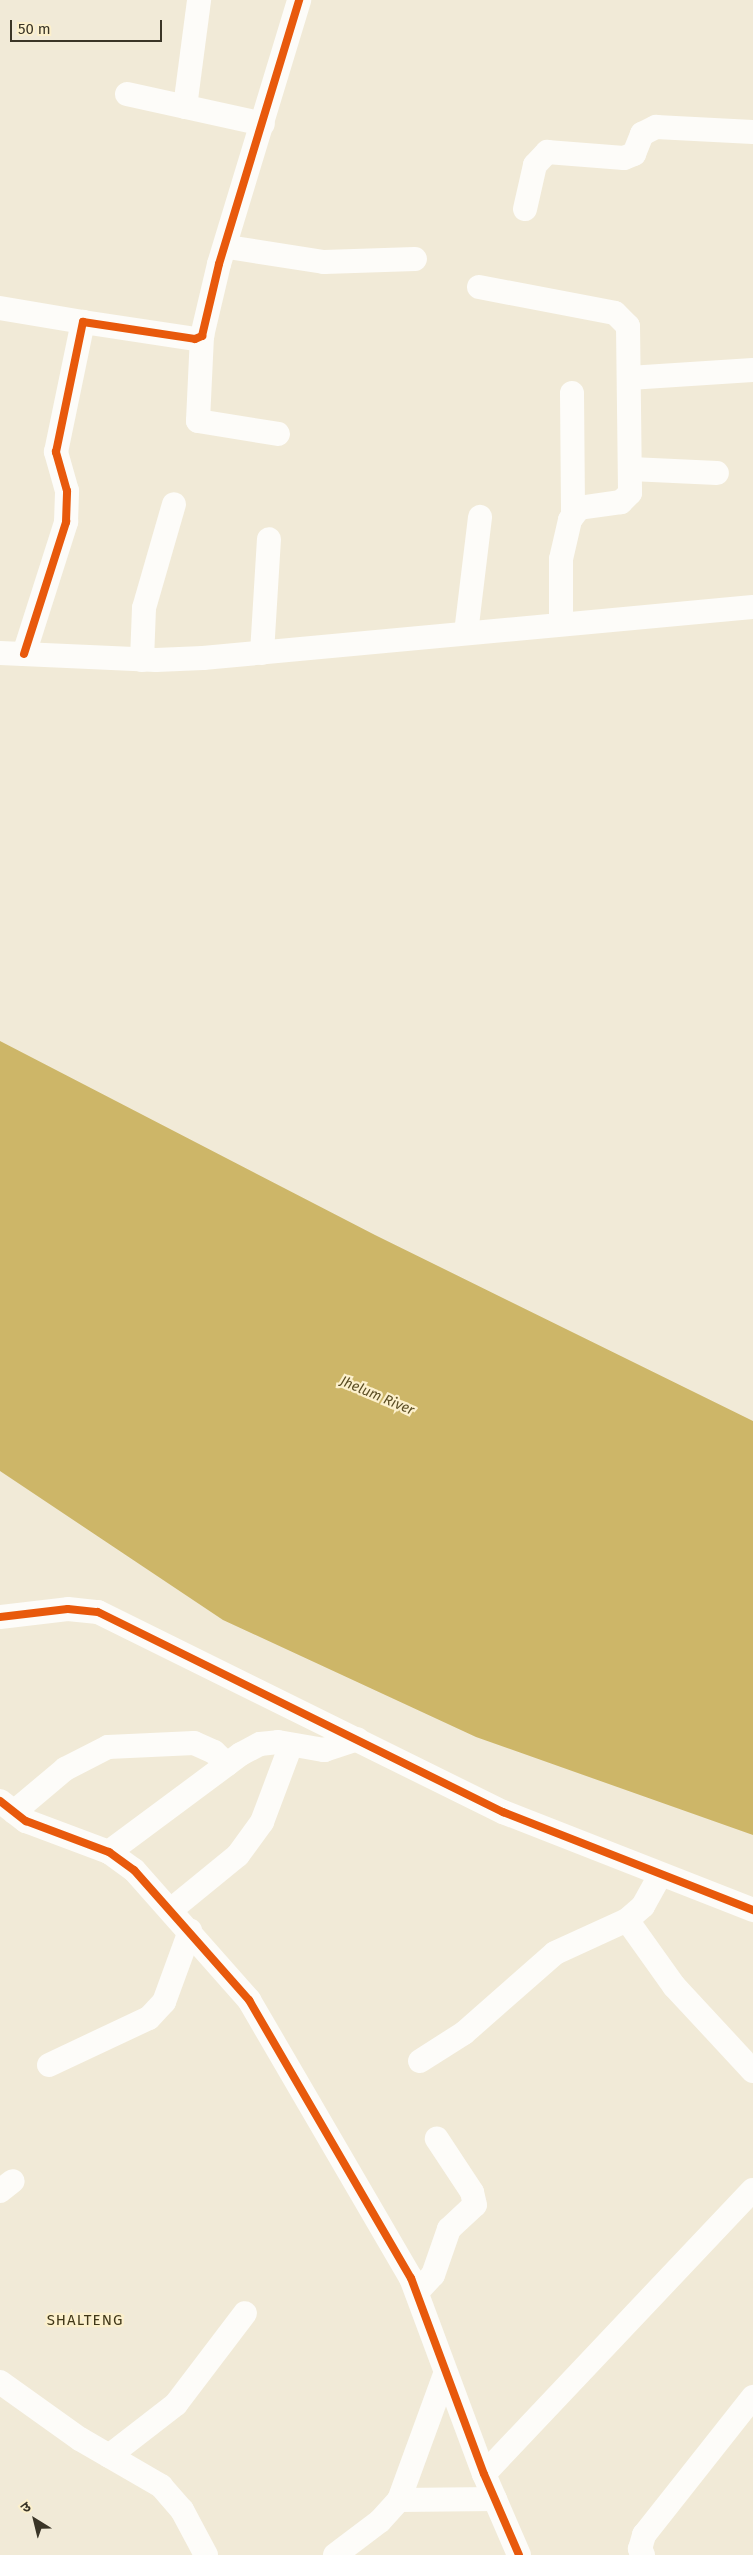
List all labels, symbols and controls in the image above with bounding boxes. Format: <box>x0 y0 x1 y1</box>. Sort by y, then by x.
scale bar <box>12 10 165 42</box>
text: 50 m <box>18 20 51 38</box>
water label: Jhelum River <box>337 1373 417 1419</box>
district label: SHALTENG <box>46 2312 124 2330</box>
north arrow <box>10 2495 60 2545</box>
text: उ <box>18 2498 34 2517</box>

